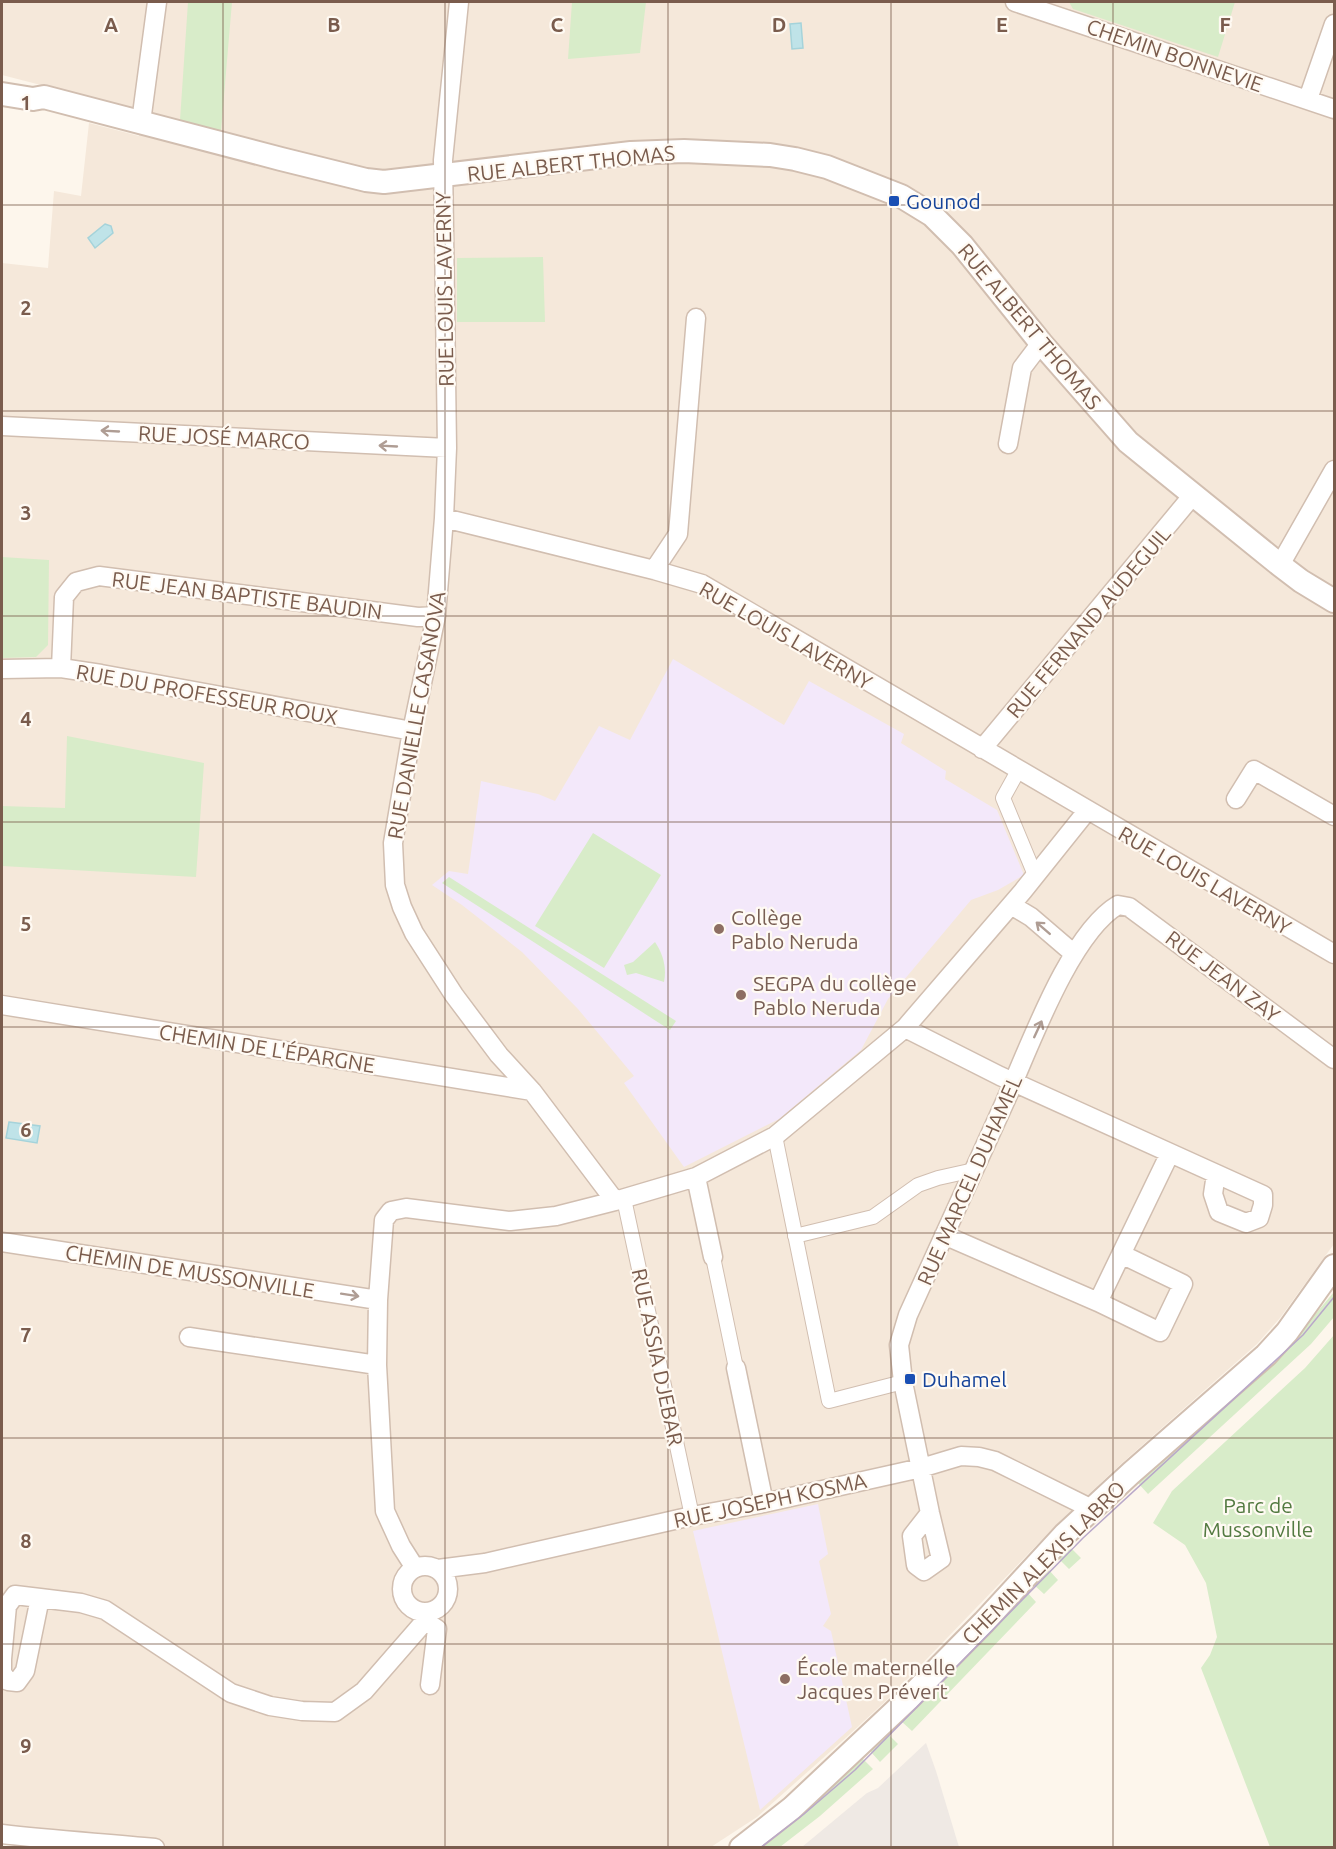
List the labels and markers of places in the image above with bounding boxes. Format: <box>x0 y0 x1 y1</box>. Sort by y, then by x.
place label: Gounod <box>906 189 981 213</box>
marker: Gounod <box>887 194 901 208</box>
place label: Collège Pablo Neruda <box>731 905 859 953</box>
marker: Collège Pablo Neruda <box>712 922 726 936</box>
place label: SEGPA du collège Pablo Neruda <box>753 971 917 1019</box>
marker: SEGPA du collège Pablo Neruda <box>734 988 748 1002</box>
place label: Duhamel <box>922 1367 1007 1391</box>
marker: Duhamel <box>903 1372 917 1386</box>
place label: École maternelle Jacques Prévert <box>797 1655 956 1703</box>
marker: École maternelle Jacques Prévert <box>778 1672 792 1686</box>

